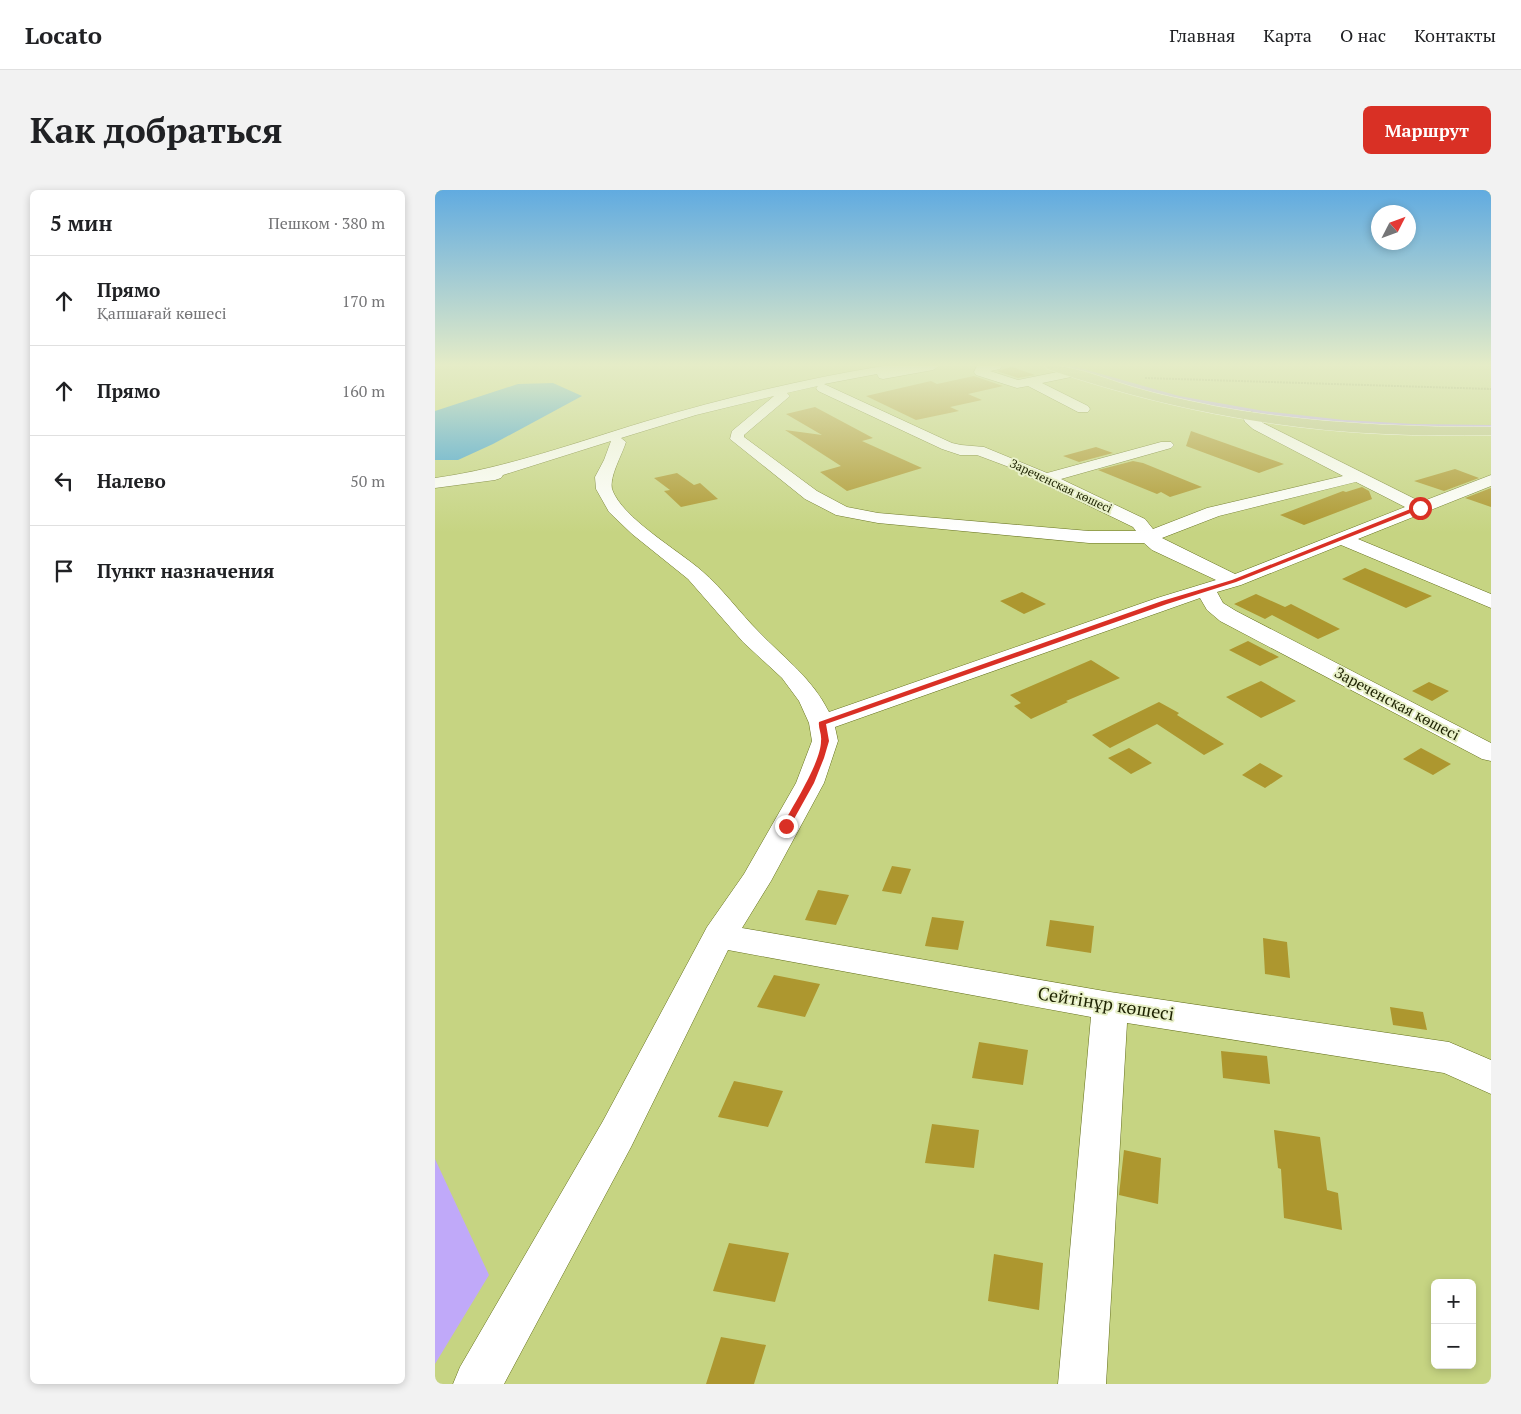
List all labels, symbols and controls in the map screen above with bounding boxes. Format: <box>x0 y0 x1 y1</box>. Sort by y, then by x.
text: Locato <box>25 19 102 51</box>
text: Главная <box>1169 23 1235 47</box>
text: Карта <box>1263 23 1312 47</box>
text: О нас <box>1340 23 1386 47</box>
text: Контакты <box>1414 23 1496 47</box>
button: Маршрут <box>1363 106 1491 154</box>
text: Как добраться <box>30 107 283 153</box>
north arrow <box>1371 205 1416 250</box>
text: 5 мин <box>50 209 112 237</box>
text: Пешком · 380 m <box>268 212 385 234</box>
text: Прямо <box>97 277 160 302</box>
icon: ahead <box>50 287 78 315</box>
text: 170 m <box>342 290 385 312</box>
text: Қапшағай көшесі <box>97 302 227 324</box>
icon: ahead <box>50 377 78 405</box>
text: Прямо <box>97 378 160 403</box>
text: 160 m <box>342 380 385 402</box>
street label: Зареченская көшесі <box>1008 455 1115 516</box>
icon: left <box>50 467 78 495</box>
text: Налево <box>97 468 166 493</box>
text: 50 m <box>350 470 385 492</box>
route start <box>1409 497 1432 520</box>
icon: arrive <box>50 557 78 585</box>
text: Пункт назначения <box>97 558 274 583</box>
street label: Зареченская көшесі <box>1332 662 1463 745</box>
route end <box>775 815 798 838</box>
street label: Сейтінұр көшесі <box>1036 980 1176 1026</box>
map controls <box>1431 1279 1476 1369</box>
button: + <box>1431 1279 1476 1324</box>
button: − <box>1431 1324 1476 1369</box>

